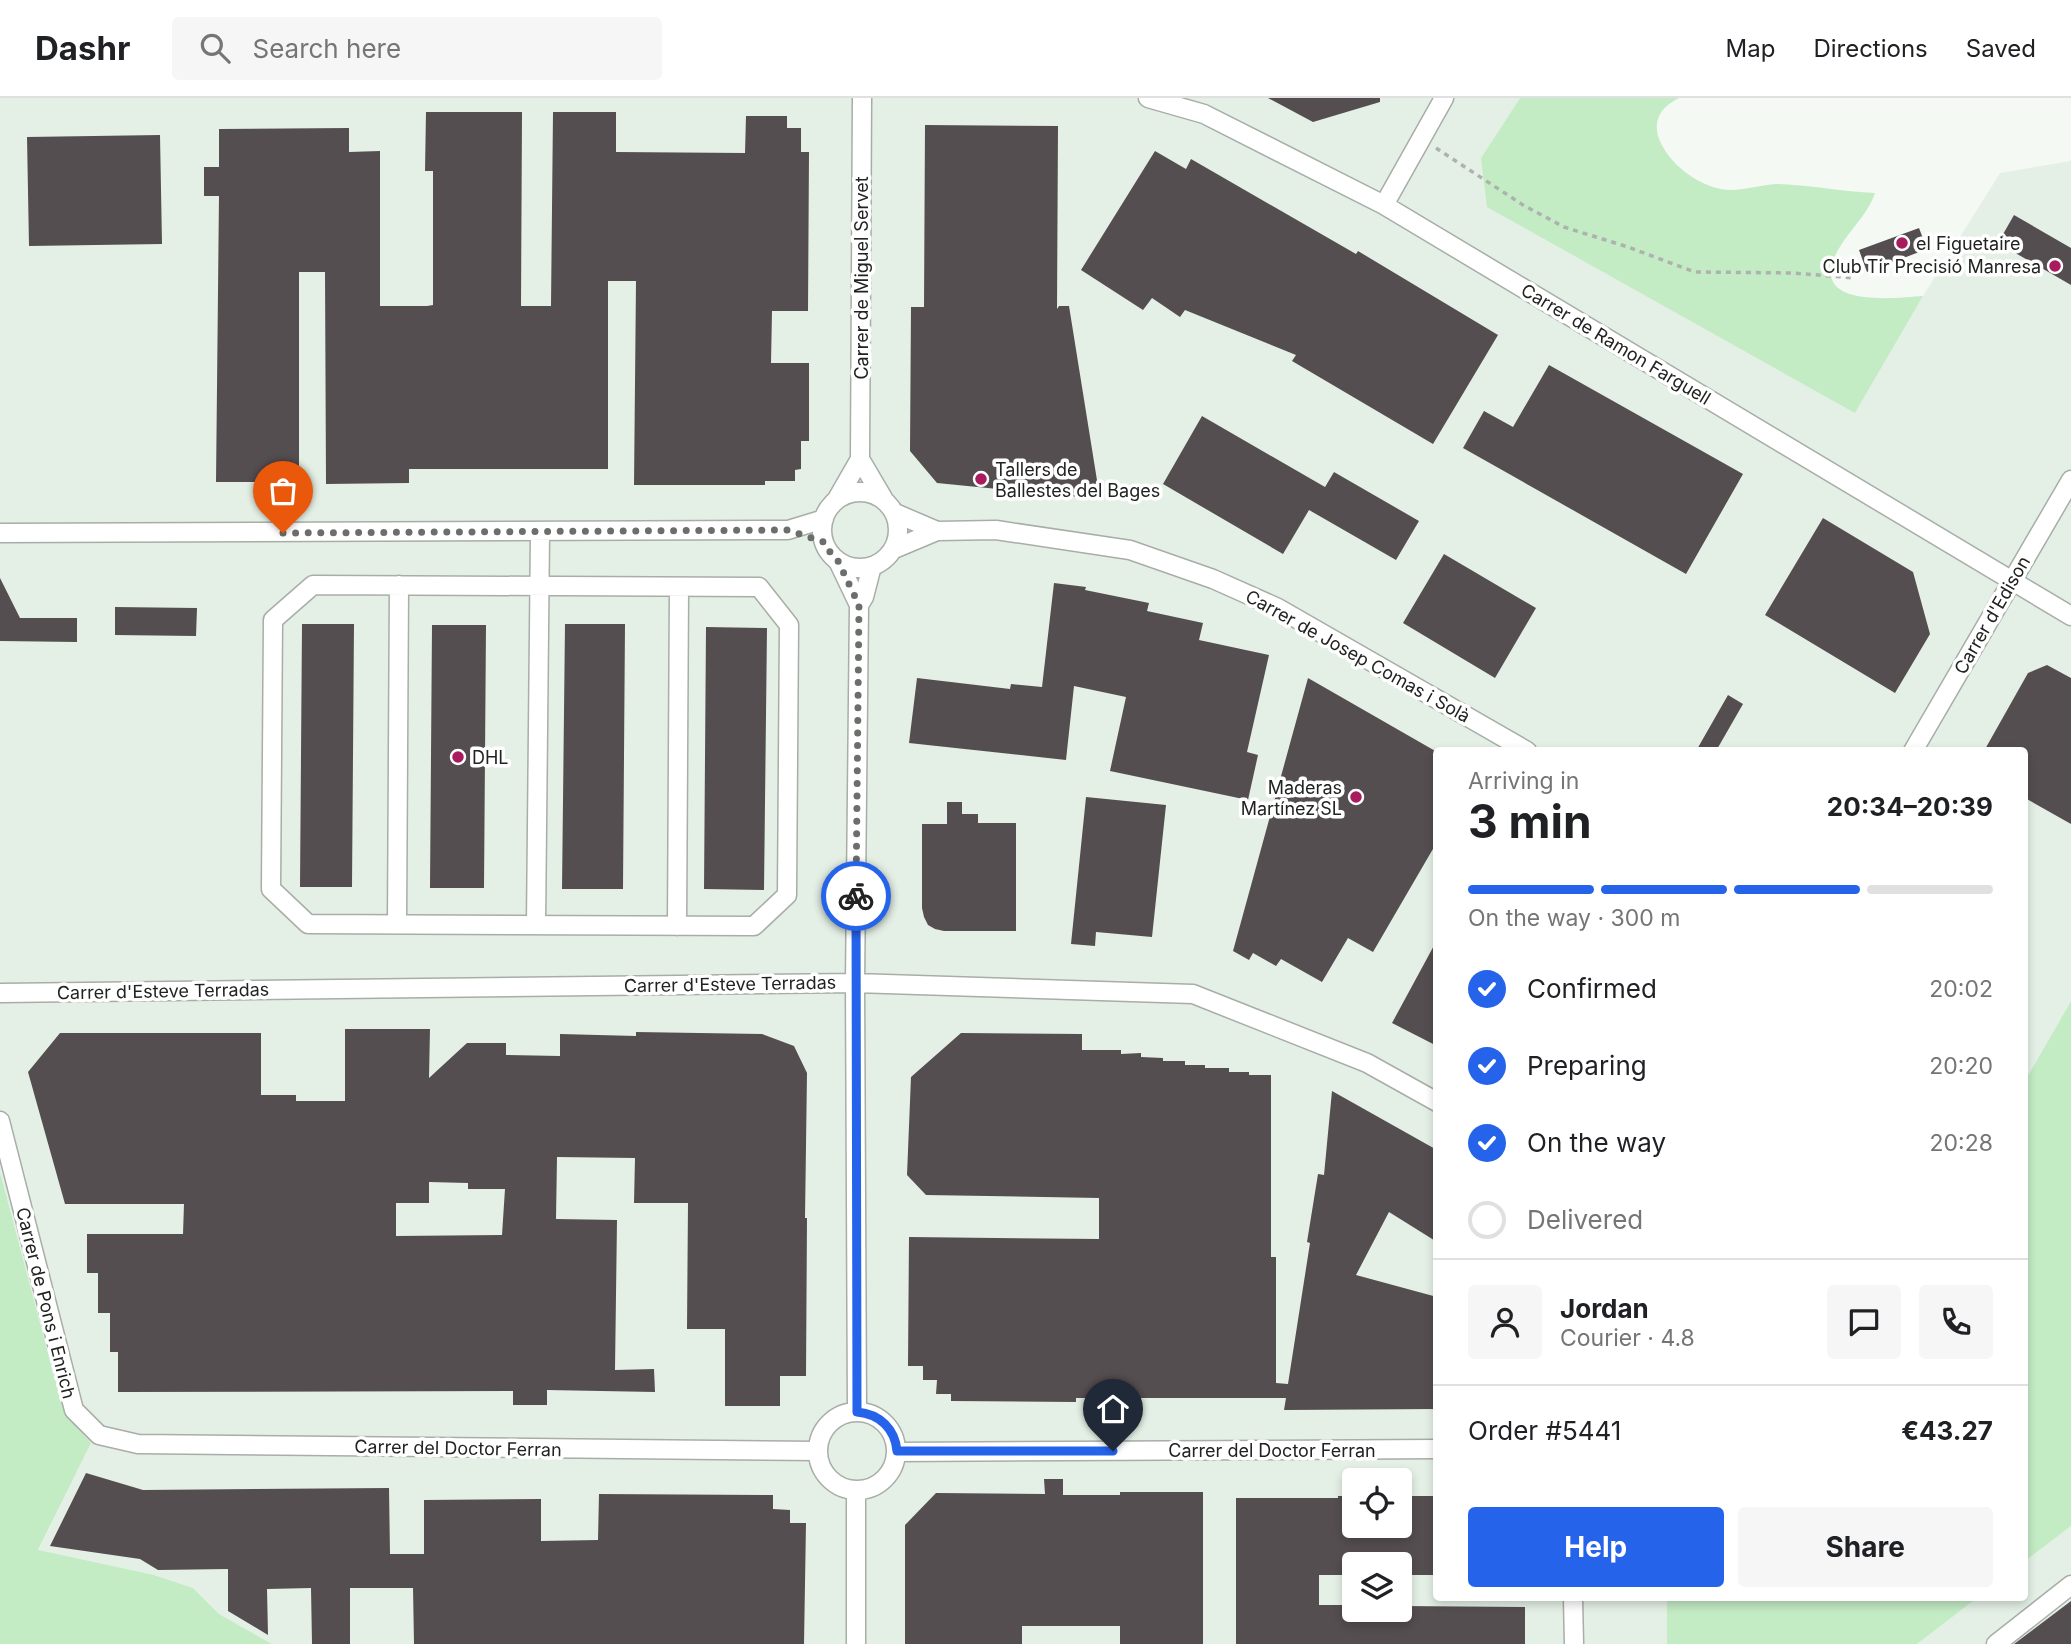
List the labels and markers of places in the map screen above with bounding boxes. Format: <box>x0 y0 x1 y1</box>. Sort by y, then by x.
place label: el Figuetaire <box>1916 233 2021 254</box>
marker: el Figuetaire <box>1894 235 1910 251</box>
place label: Club Tir Precisió Manresa <box>1823 256 2041 277</box>
marker: Club Tir Precisió Manresa <box>2047 258 2063 274</box>
place label: Tallers de Ballestes del Bages <box>995 459 1160 501</box>
pin <box>253 461 313 533</box>
marker: Tallers de Ballestes del Bages <box>973 471 989 487</box>
place label: DHL <box>472 747 509 768</box>
marker: DHL <box>450 749 466 765</box>
place label: Maderas Martínez SL <box>1241 777 1342 819</box>
marker: Maderas Martínez SL <box>1348 789 1364 805</box>
pin <box>1083 1379 1143 1451</box>

